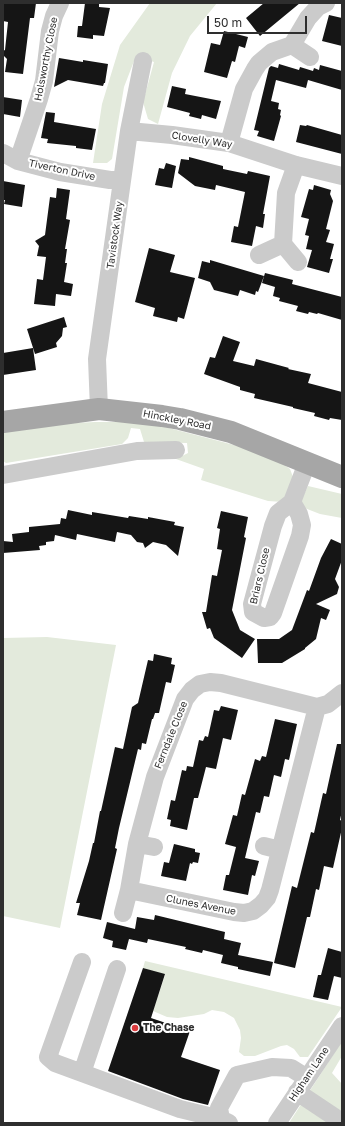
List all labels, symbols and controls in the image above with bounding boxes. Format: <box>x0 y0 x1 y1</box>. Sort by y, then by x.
scale bar <box>209 8 309 34</box>
text: 50 m <box>214 15 242 30</box>
street label: Holsworthy Close <box>32 16 60 102</box>
street label: Clovelly Way <box>171 129 233 151</box>
street label: Tiverton Drive <box>28 157 96 183</box>
street label: Tavistock Way <box>104 200 126 270</box>
street label: Hinckley Road <box>142 408 212 432</box>
street label: Briars Close <box>248 547 272 605</box>
street label: Ferndale Close <box>152 699 190 771</box>
street label: Clunes Avenue <box>165 892 237 918</box>
place label: The Chase <box>143 1022 194 1034</box>
marker: The Chase <box>130 1023 140 1033</box>
street label: Higham Lane <box>286 1045 332 1103</box>

